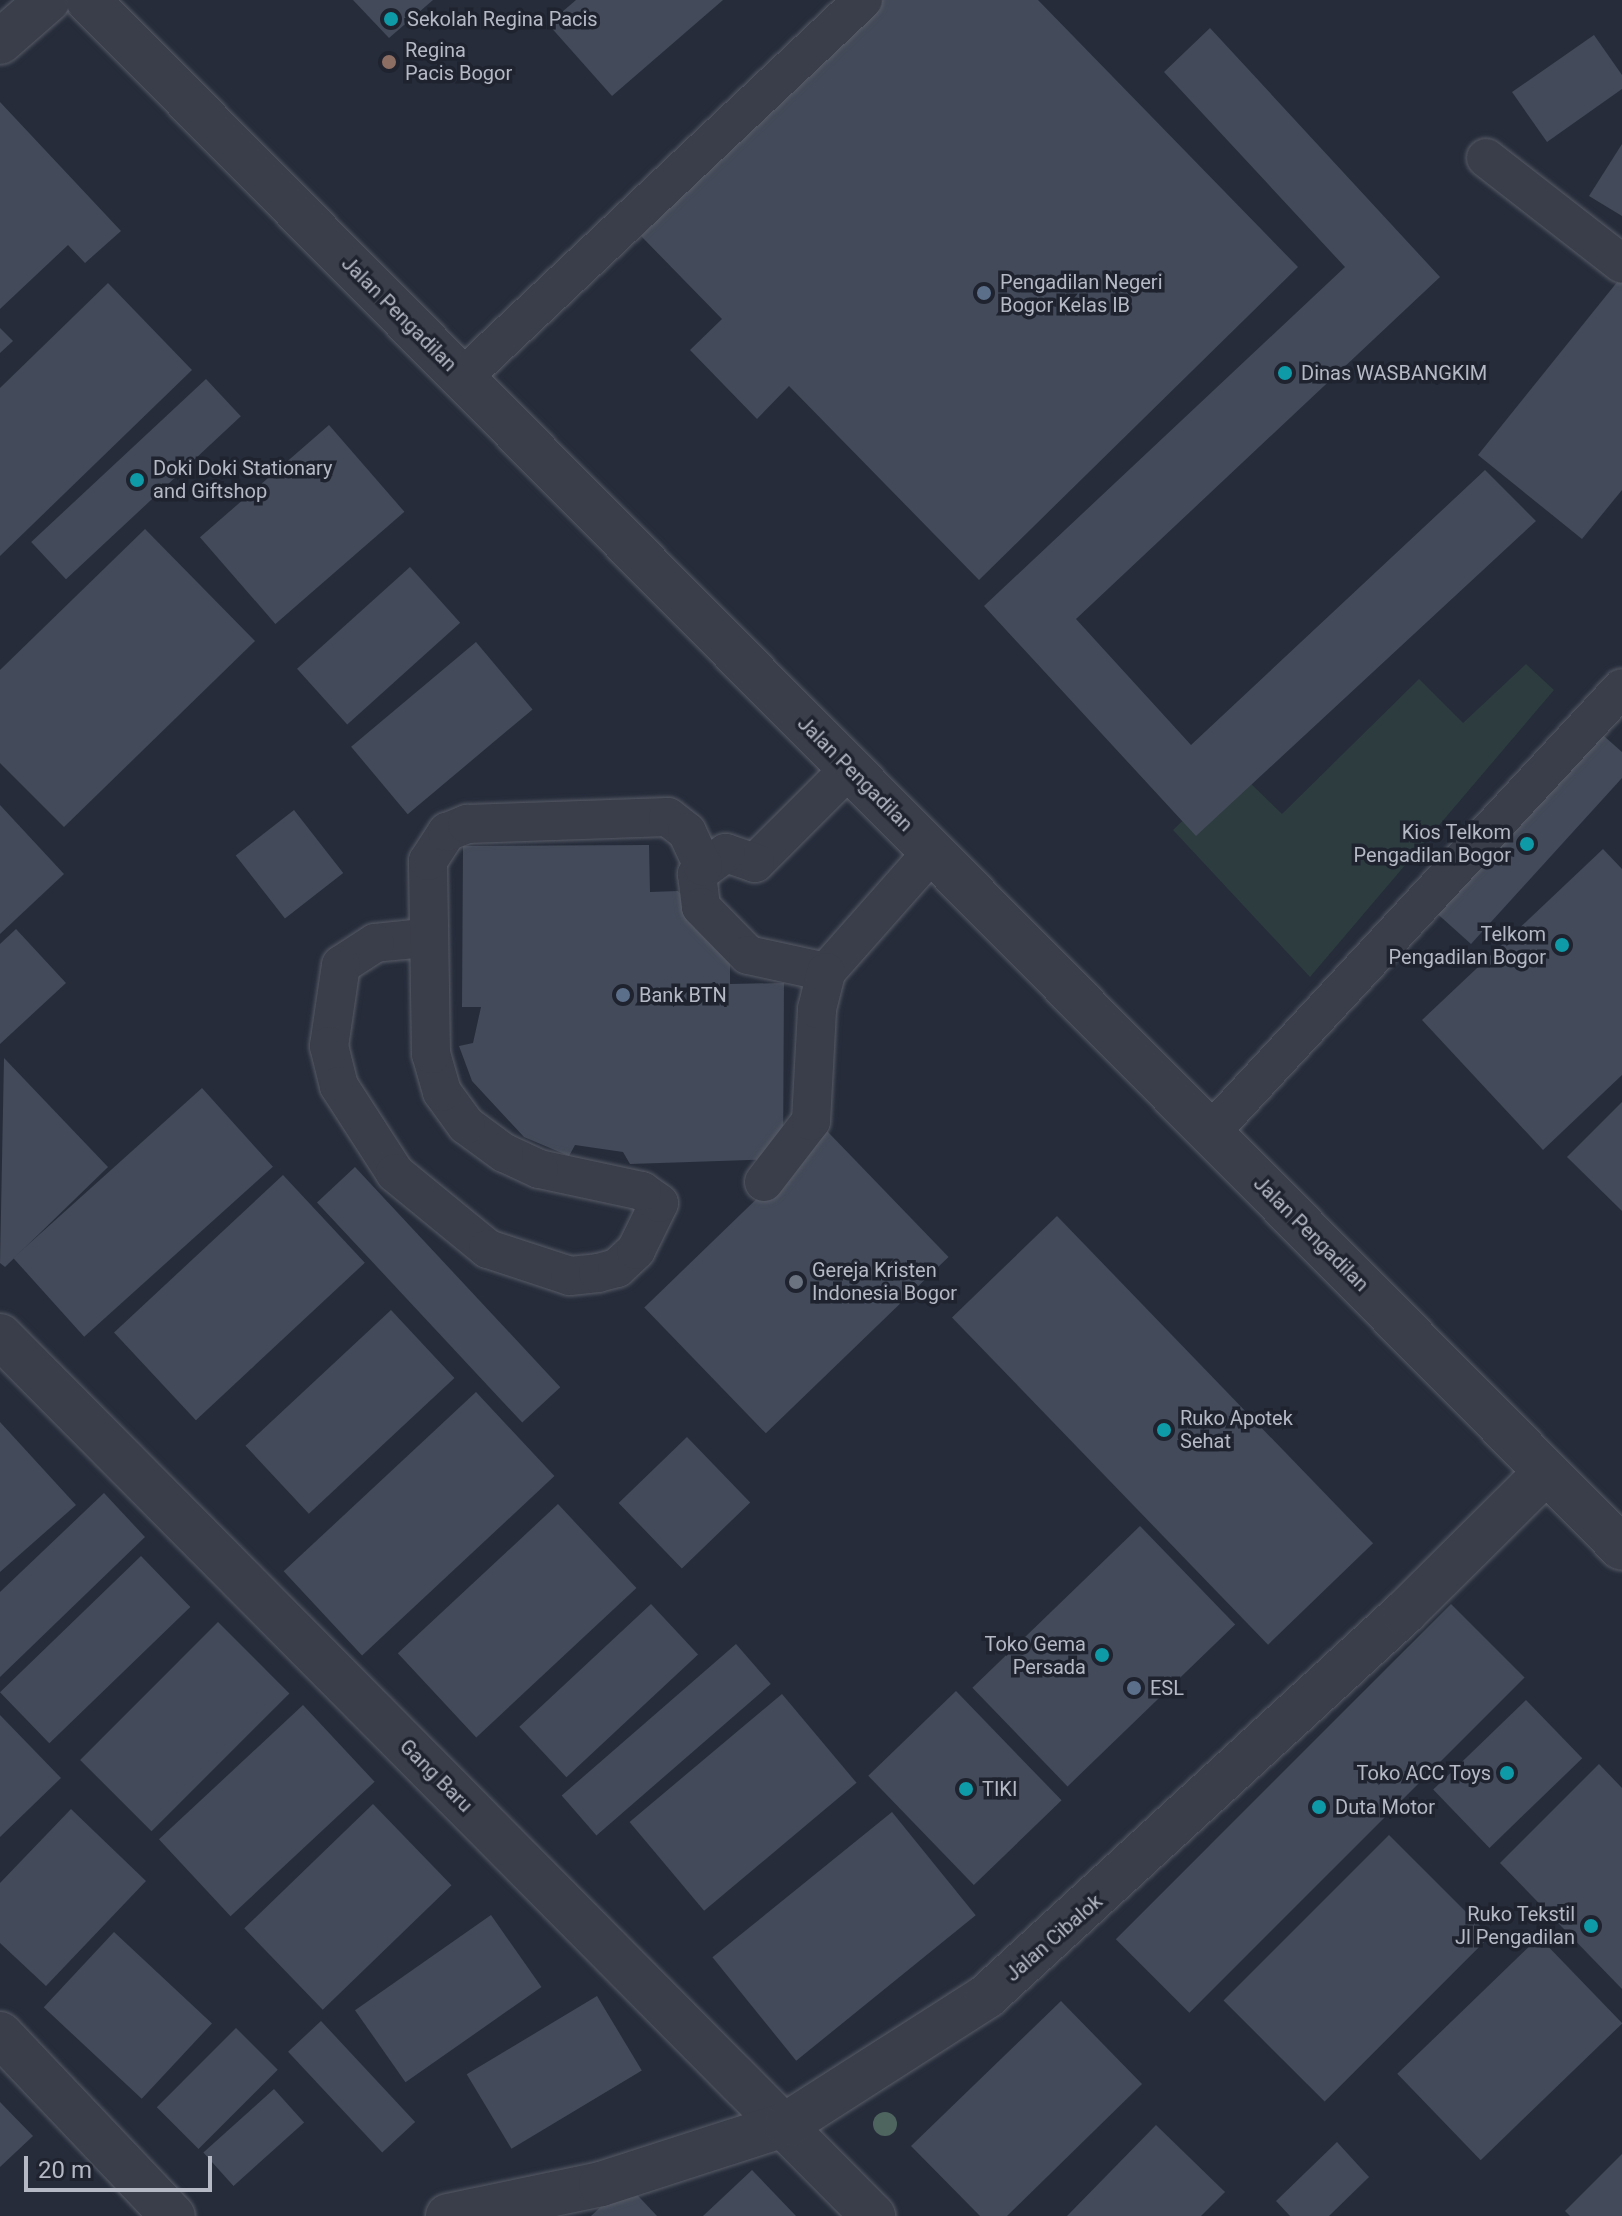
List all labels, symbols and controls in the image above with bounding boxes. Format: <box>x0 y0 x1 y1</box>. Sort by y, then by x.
place label: Sekolah Regina Pacis <box>407 7 598 31</box>
marker: Sekolah Regina Pacis <box>382 10 400 28</box>
place label: Regina Pacis Bogor <box>405 38 512 85</box>
marker: Regina Pacis Bogor <box>380 53 398 71</box>
street label: Jalan Pengadilan <box>336 251 462 377</box>
place label: Pengadilan Negeri Bogor Kelas IB <box>1000 270 1162 317</box>
marker: Pengadilan Negeri Bogor Kelas IB <box>975 284 993 302</box>
place label: Dinas WASBANGKIM <box>1301 361 1487 385</box>
marker: Dinas WASBANGKIM <box>1276 364 1294 382</box>
place label: Doki Doki Stationary and Giftshop <box>153 456 332 503</box>
marker: Doki Doki Stationary and Giftshop <box>128 471 146 489</box>
street label: Jalan Pengadilan <box>792 711 918 837</box>
place label: Kios Telkom Pengadilan Bogor <box>1354 820 1511 867</box>
marker: Kios Telkom Pengadilan Bogor <box>1518 835 1536 853</box>
place label: Telkom Pengadilan Bogor <box>1389 922 1546 969</box>
marker: Telkom Pengadilan Bogor <box>1553 936 1571 954</box>
place label: Bank BTN <box>639 983 727 1007</box>
marker: Bank BTN <box>614 986 632 1004</box>
street label: Jalan Pengadilan <box>1248 1171 1374 1297</box>
place label: Gereja Kristen Indonesia Bogor <box>812 1258 957 1305</box>
marker: Gereja Kristen Indonesia Bogor <box>787 1273 805 1291</box>
place label: Ruko Apotek Sehat <box>1180 1406 1293 1453</box>
marker: Ruko Apotek Sehat <box>1155 1421 1173 1439</box>
place label: Toko Gema Persada <box>984 1632 1086 1679</box>
marker: Toko Gema Persada <box>1093 1646 1111 1664</box>
place label: ESL <box>1150 1676 1184 1700</box>
marker: ESL <box>1125 1679 1143 1697</box>
street label: Gang Baru <box>395 1735 477 1817</box>
place label: Toko ACC Toys <box>1356 1761 1491 1785</box>
marker: Toko ACC Toys <box>1498 1764 1516 1782</box>
place label: TIKI <box>982 1777 1017 1801</box>
marker: TIKI <box>957 1780 975 1798</box>
place label: Duta Motor <box>1335 1795 1435 1819</box>
marker: Duta Motor <box>1310 1798 1328 1816</box>
street label: Jalan Cibalok <box>1001 1890 1107 1986</box>
place label: Ruko Tekstil Jl Pengadilan <box>1455 1902 1575 1949</box>
marker: Ruko Tekstil Jl Pengadilan <box>1582 1917 1600 1935</box>
scale bar <box>28 2140 216 2190</box>
text: 20 m <box>38 2156 92 2184</box>

